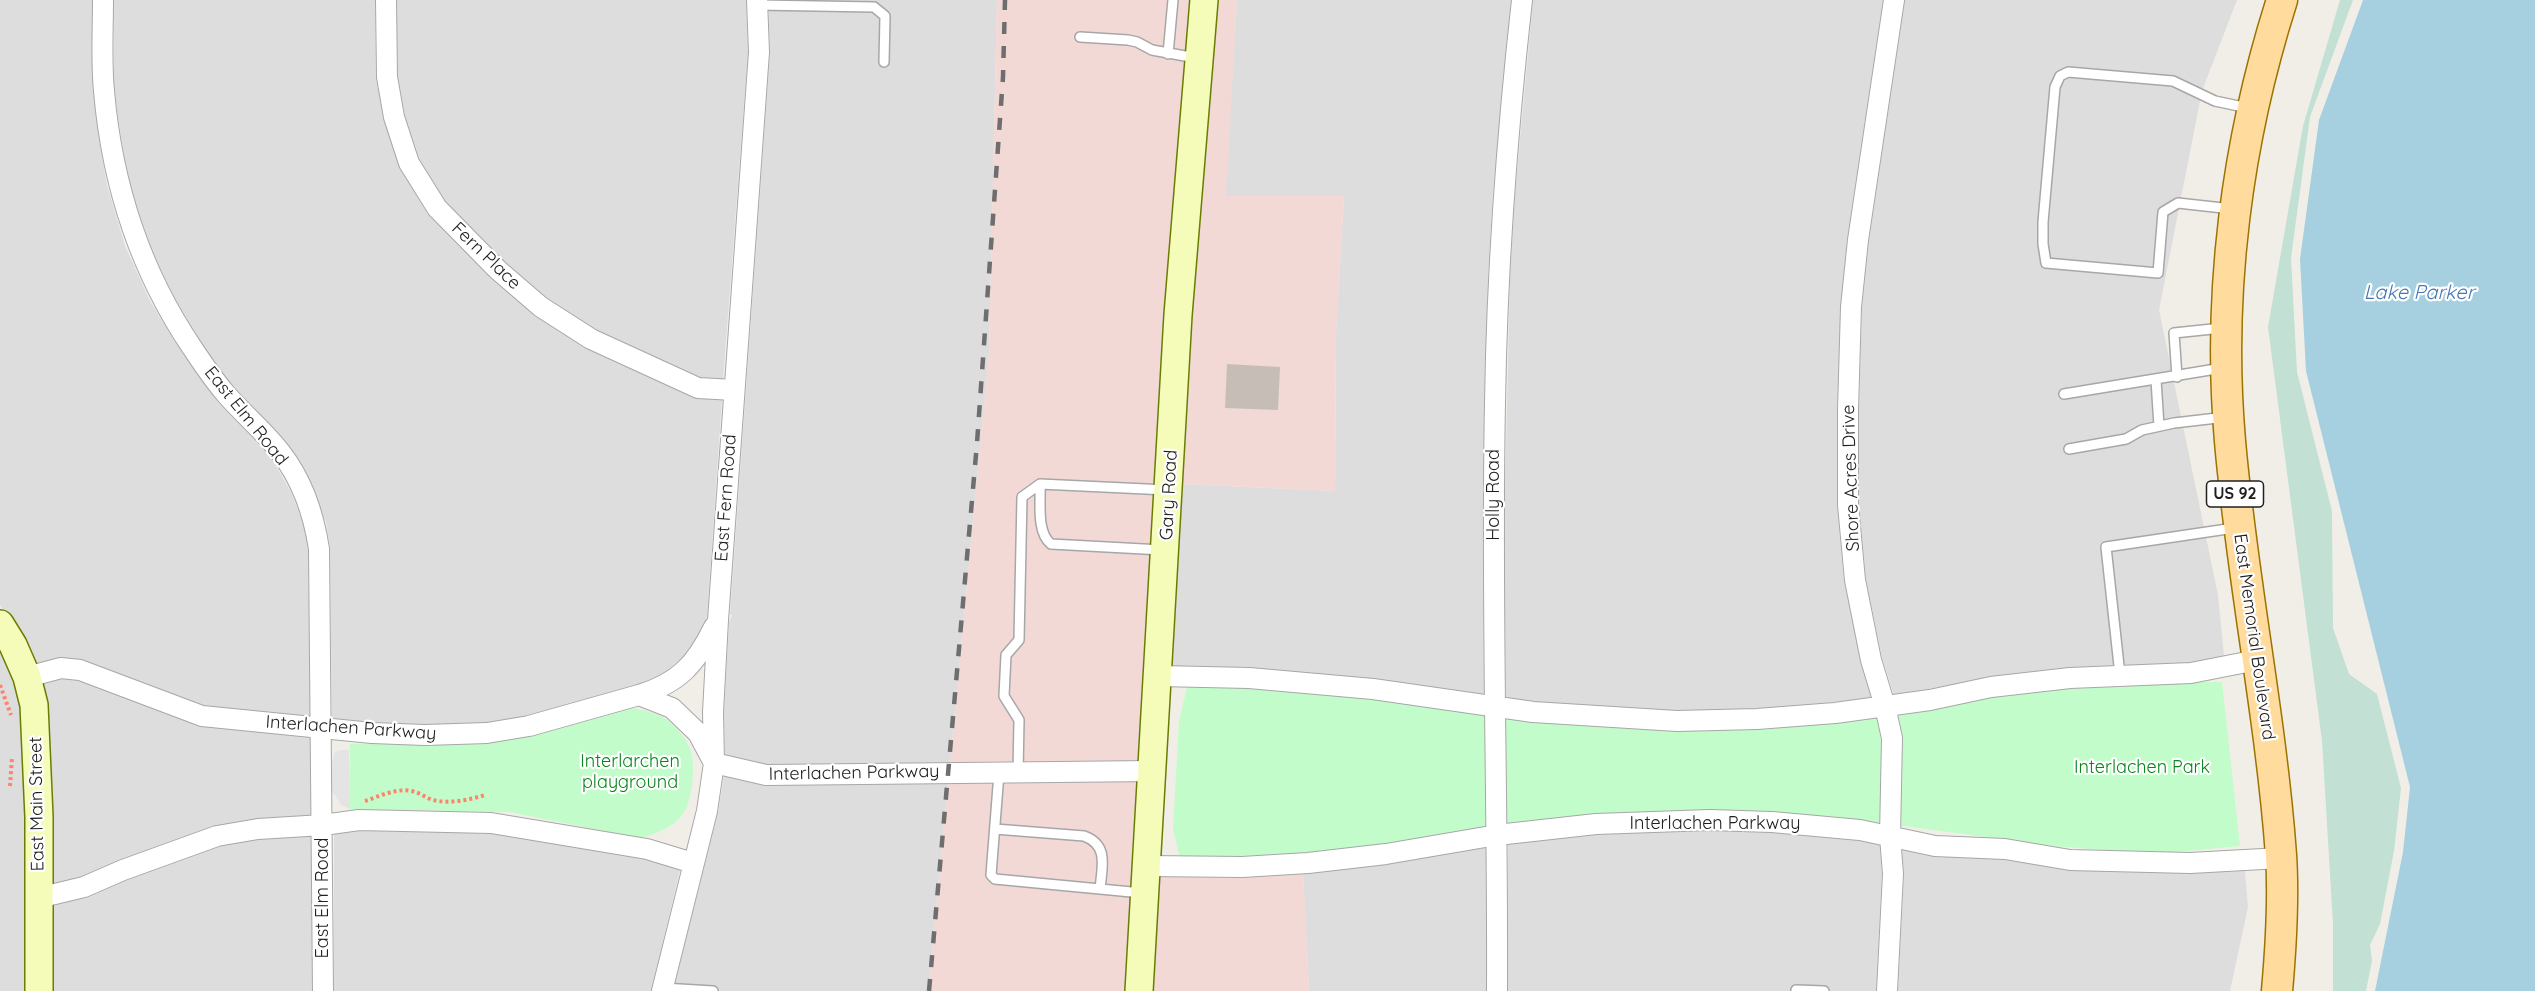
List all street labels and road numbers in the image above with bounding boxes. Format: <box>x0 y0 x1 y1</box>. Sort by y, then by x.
street label: Fern Place <box>447 218 525 294</box>
street label: East Elm Road <box>200 362 292 470</box>
street label: Shore Acres Drive <box>1838 404 1864 552</box>
street label: East Fern Road <box>711 434 741 562</box>
street label: Gary Road <box>1156 449 1182 541</box>
street label: Holly Road <box>1483 449 1505 541</box>
road number: US 92 <box>2206 481 2264 507</box>
street label: East Memorial Boulevard <box>2229 532 2279 742</box>
street label: Interlachen Parkway <box>265 711 437 745</box>
street label: East Main Street <box>25 736 49 872</box>
street label: Interlachen Parkway <box>768 761 940 785</box>
street label: Interlachen Parkway <box>1630 813 1800 835</box>
street label: East Elm Road <box>312 838 334 958</box>

